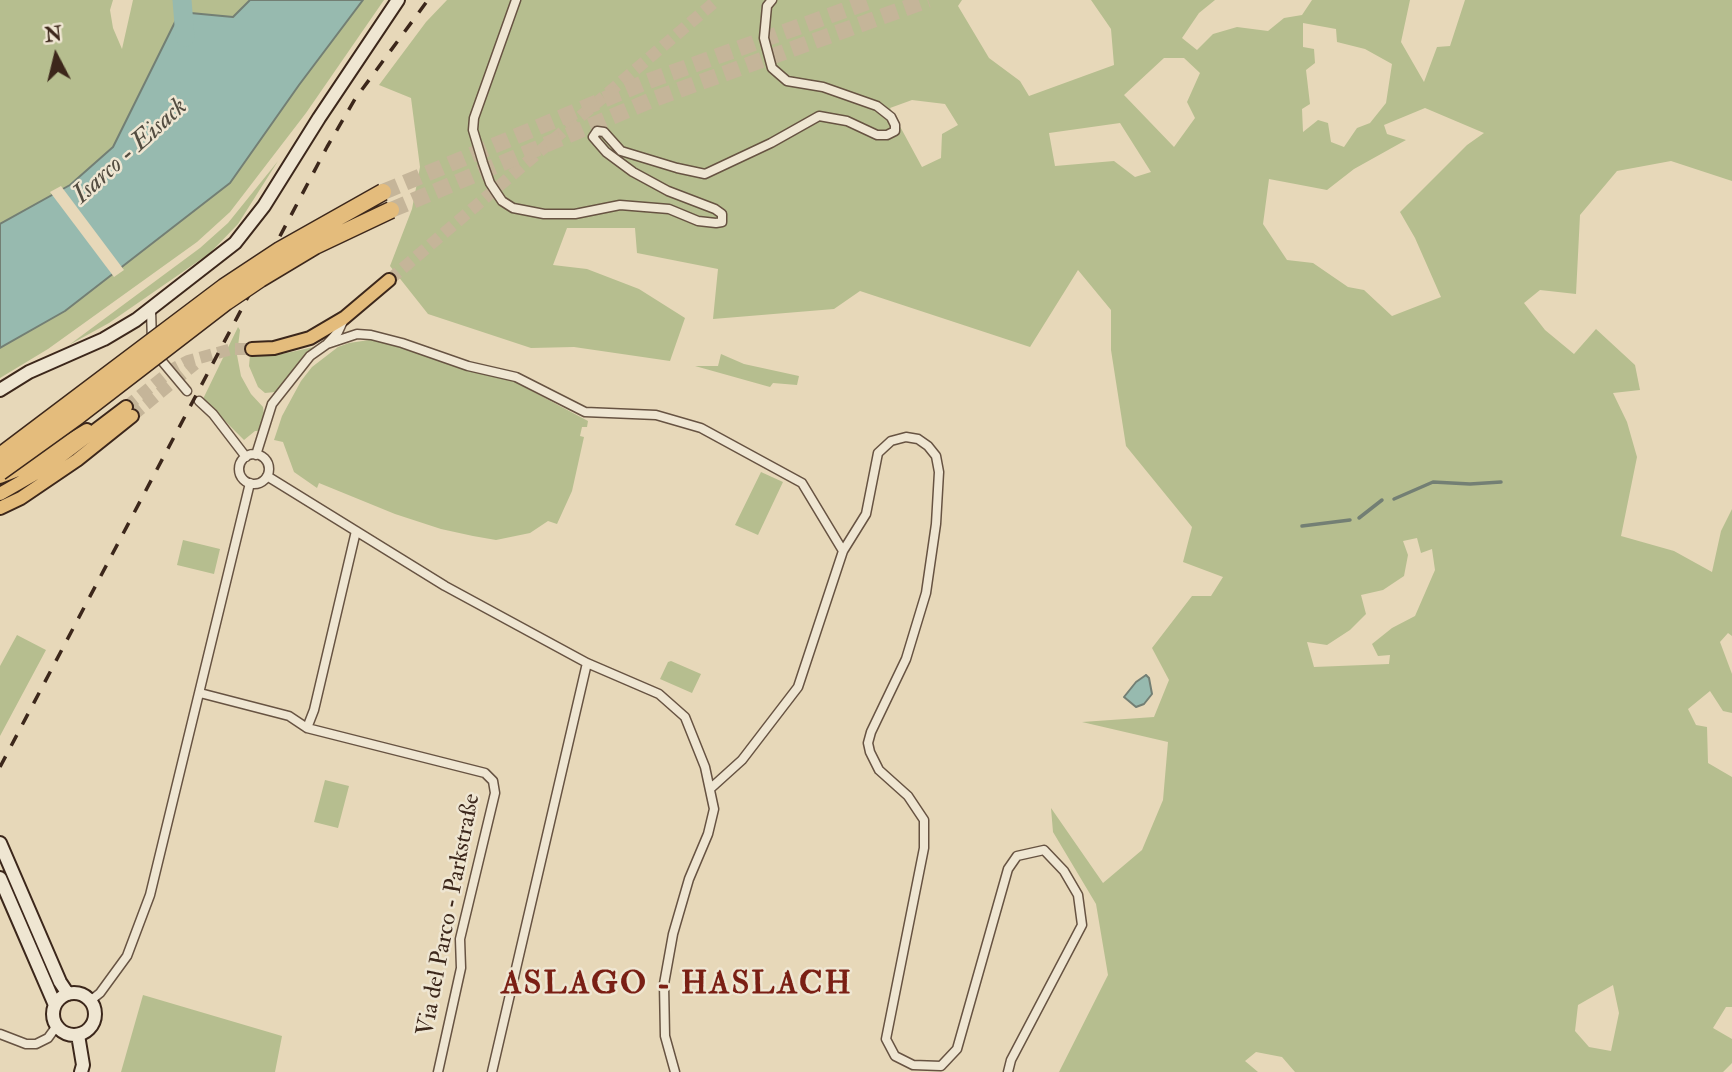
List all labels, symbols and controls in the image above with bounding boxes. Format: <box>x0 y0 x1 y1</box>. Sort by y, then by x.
north arrow <box>21 21 91 91</box>
text: N <box>44 22 63 48</box>
water label: Isarco - Eisack <box>67 93 195 211</box>
street label: Via del Parco - Parkstraße <box>412 791 488 1039</box>
district label: ASLAGO - HASLACH <box>503 967 851 1005</box>

